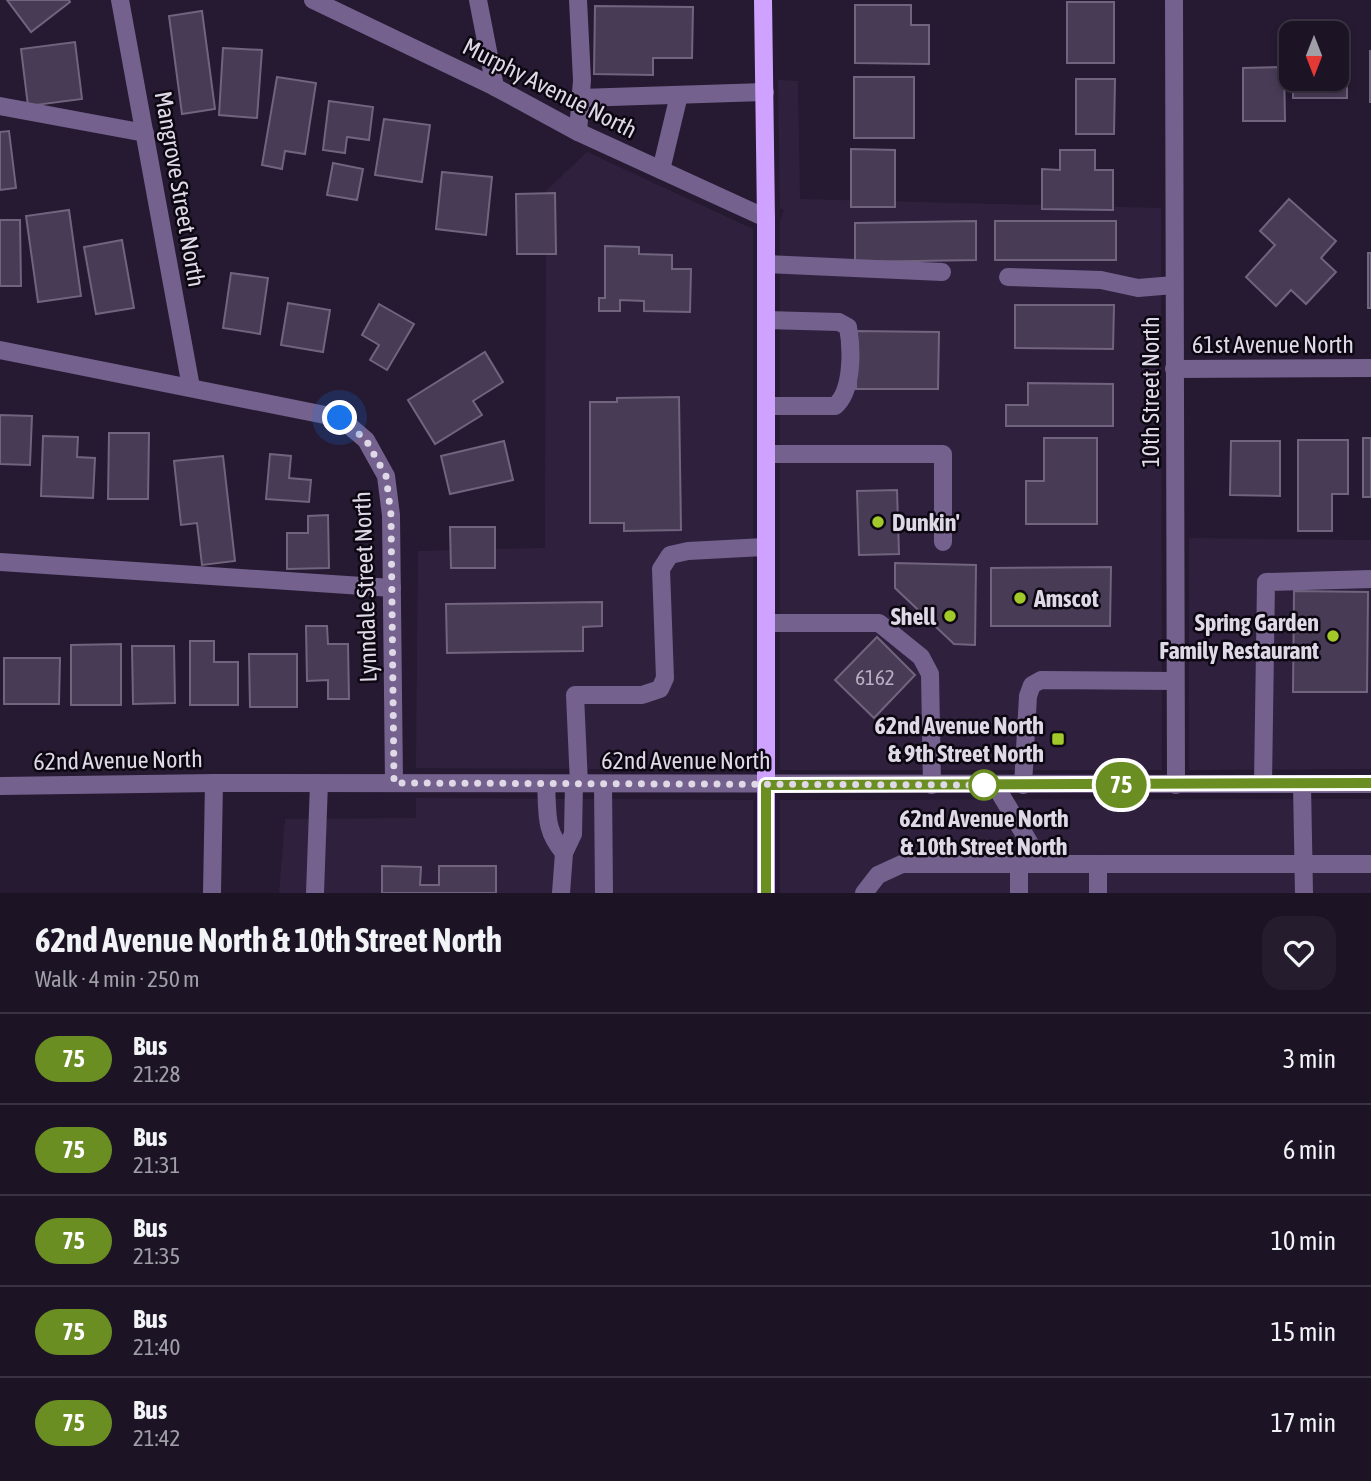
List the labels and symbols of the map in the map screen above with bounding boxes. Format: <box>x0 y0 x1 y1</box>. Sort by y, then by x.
north arrow <box>1279 21 1349 91</box>
street label: Murphy Avenue North <box>459 33 641 143</box>
street label: Mangrove Street North <box>150 89 210 289</box>
street label: 10th Street North <box>1137 316 1164 468</box>
street label: 61st Avenue North <box>1192 331 1354 358</box>
your location <box>322 400 357 435</box>
street label: Lynndale Street North <box>348 491 382 683</box>
place label: Dunkin' <box>892 509 960 536</box>
marker: Dunkin' <box>870 514 886 530</box>
place label: Amscot <box>1033 585 1099 612</box>
marker: Amscot <box>1012 590 1028 606</box>
place label: Shell <box>891 603 937 630</box>
marker: Shell <box>942 608 958 624</box>
place label: Spring Garden Family Restaurant <box>1159 609 1319 664</box>
marker: Spring Garden Family Restaurant <box>1325 628 1341 644</box>
house number: 6162 <box>855 665 895 689</box>
place label: 62nd Avenue North & 9th Street North <box>875 712 1044 767</box>
marker: 62nd Avenue North & 9th Street North <box>1050 731 1066 747</box>
street label: 62nd Avenue North <box>33 745 203 775</box>
street label: 62nd Avenue North <box>601 747 771 774</box>
line badge: 75 <box>1090 762 1152 808</box>
marker: 62nd Avenue North & 10th Street North <box>969 770 999 800</box>
place label: 62nd Avenue North & 10th Street North <box>899 805 1069 860</box>

